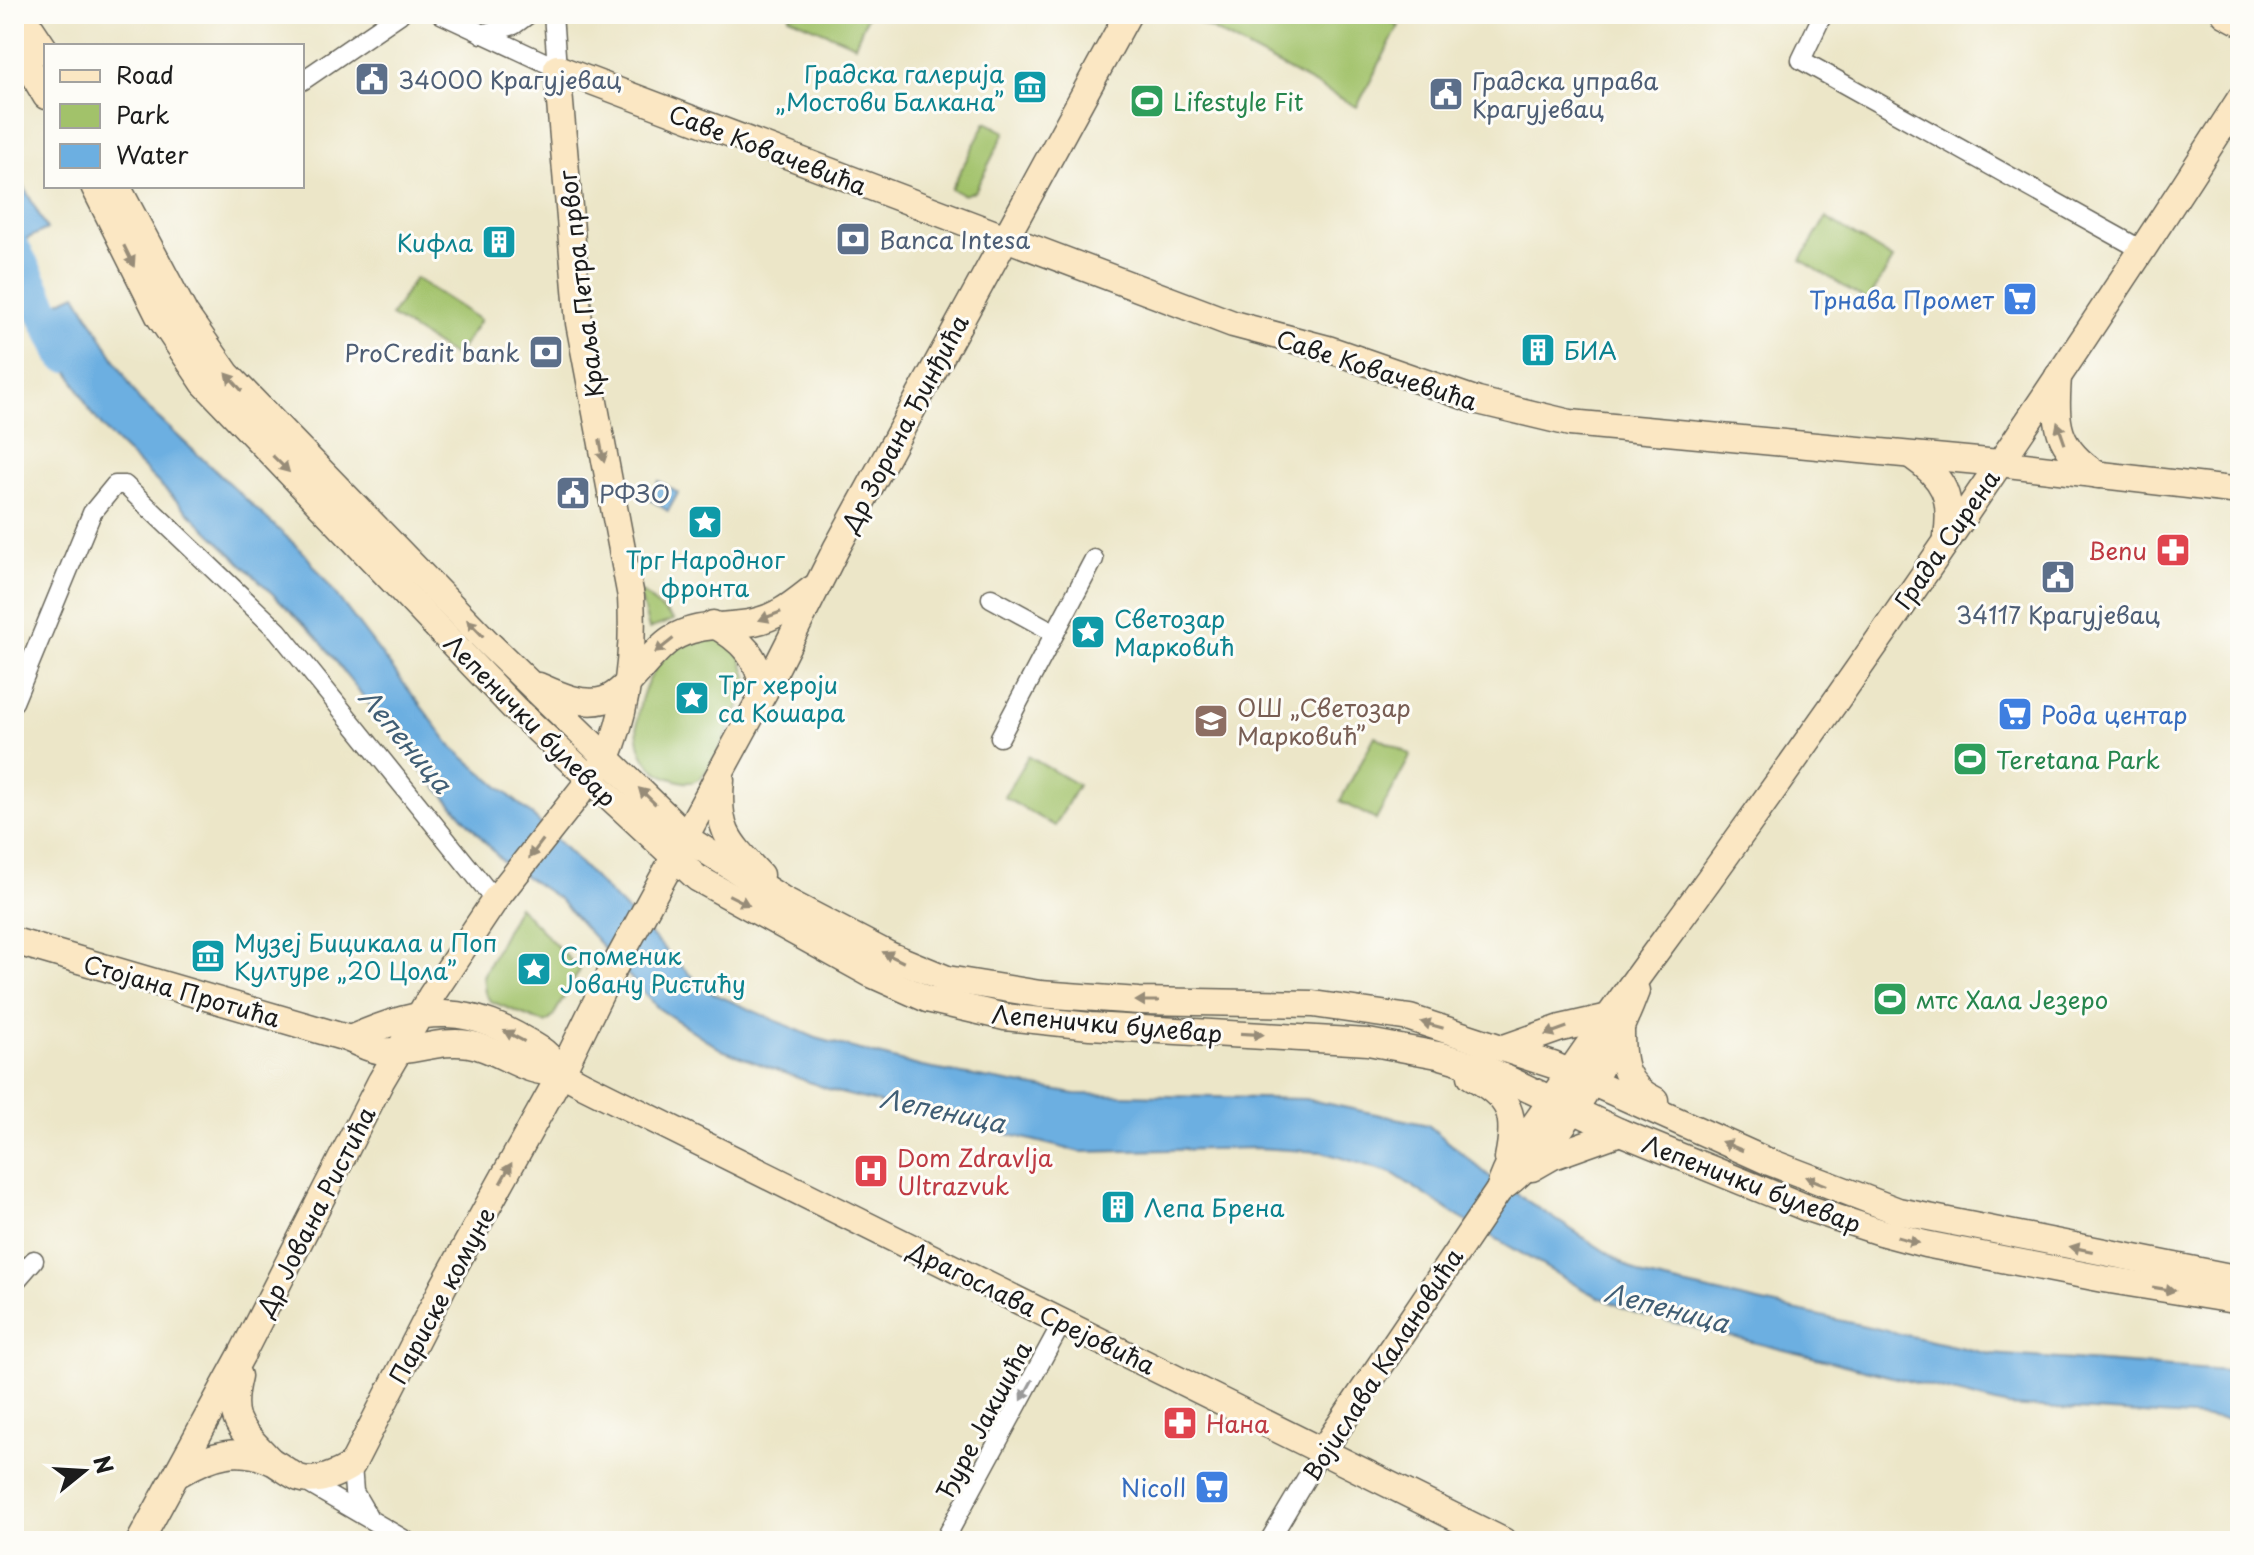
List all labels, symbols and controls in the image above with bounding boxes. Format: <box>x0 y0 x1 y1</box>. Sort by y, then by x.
legend <box>44 44 304 188</box>
place label: Градска галерија „Мостови Балкана” <box>776 55 1004 119</box>
text: Road <box>116 56 174 92</box>
public building icon: 34000 Крагујевац <box>353 60 391 98</box>
place label: 34000 Крагујевац <box>398 61 622 97</box>
place label: Градска управа Крагујевац <box>1472 62 1658 126</box>
museum icon: Градска галерија „Мостови Балкана” <box>1011 68 1049 106</box>
public building icon: Градска управа Крагујевац <box>1427 75 1465 113</box>
sports icon: Lifestyle Fit <box>1128 82 1166 120</box>
place label: Lifestyle Fit <box>1173 83 1304 119</box>
street label: Саве Ковачевића <box>664 95 872 203</box>
text: Park <box>116 96 170 132</box>
text: Water <box>116 136 189 172</box>
street label: Краља Петра првог <box>548 168 612 399</box>
bank icon: Banca Intesa <box>834 220 872 258</box>
place label: Banca Intesa <box>879 221 1030 257</box>
building icon: Кифла <box>480 223 518 261</box>
place label: Кифла <box>397 224 473 260</box>
one-way arrow <box>122 245 135 268</box>
supermarket icon: Трнава Промет <box>2001 280 2039 318</box>
place label: Трнава Промет <box>1809 281 1995 317</box>
street label: Др Зорана Ђинђића <box>831 308 977 539</box>
street label: Саве Ковачевића <box>1272 320 1482 418</box>
building icon: БИА <box>1519 331 1557 369</box>
place label: БИА <box>1564 332 1617 368</box>
bank icon: ProCredit bank <box>527 333 565 371</box>
place label: ProCredit bank <box>345 334 520 370</box>
one-way arrow <box>226 373 244 392</box>
one-way arrow <box>2054 421 2066 445</box>
one-way arrow <box>596 439 609 464</box>
one-way arrow <box>271 454 290 473</box>
street label: Града Сирена <box>1884 462 2008 616</box>
public building icon: РФЗО <box>554 474 592 512</box>
place label: РФЗО <box>599 475 670 511</box>
place icon: Трг Народног фронта <box>686 503 724 541</box>
pharmacy icon: Benu <box>2154 531 2192 569</box>
place label: Benu <box>2088 532 2147 568</box>
place label: Трг Народног фронта <box>625 541 785 605</box>
public building icon: 34117 Крагујевац <box>2039 558 2077 596</box>
place label: 34117 Крагујевац <box>1956 596 2160 632</box>
place label: Светозар Марковић <box>1114 600 1234 664</box>
one-way arrow <box>758 610 782 623</box>
place icon: Светозар Марковић <box>1069 613 1107 651</box>
one-way arrow <box>466 619 484 638</box>
street label: Лепенички булевар <box>436 625 626 815</box>
one-way arrow <box>654 637 674 653</box>
place label: Трг хероји са Кошара <box>718 666 845 730</box>
water label: Лепеница <box>350 679 462 802</box>
place icon: Трг хероји са Кошара <box>673 679 711 717</box>
place label: ОШ „Светозар Марковић” <box>1237 689 1411 753</box>
supermarket icon: Рода центар <box>1996 695 2034 733</box>
place label: Рода центар <box>2041 696 2187 732</box>
school or university icon: ОШ „Светозар Марковић” <box>1192 702 1230 740</box>
sports icon: Teretana Park <box>1951 740 1989 778</box>
place label: Teretana Park <box>1996 741 2160 777</box>
one-way arrow <box>638 788 657 806</box>
one-way arrow <box>528 839 544 859</box>
one-way arrow <box>728 894 751 907</box>
place label: Музеј Бицикала и Поп Културе „20 Цола” <box>234 924 497 988</box>
museum icon: Музеј Бицикала и Поп Културе „20 Цола” <box>189 937 227 975</box>
place label: Споменик Јовану Ристићу <box>560 937 746 1001</box>
street label: Стојана Протића <box>80 945 284 1035</box>
place icon: Споменик Јовану Ристићу <box>515 950 553 988</box>
one-way arrow <box>881 950 904 963</box>
sports icon: мтс Хала Језеро <box>1871 980 1909 1018</box>
place label: мтс Хала Језеро <box>1916 981 2108 1017</box>
street label: Лепенички булевар <box>990 995 1224 1051</box>
one-way arrow <box>1134 995 1159 1007</box>
one-way arrow <box>1420 1018 1444 1031</box>
one-way arrow <box>1544 1025 1568 1038</box>
one-way arrow <box>1240 1028 1265 1041</box>
one-way arrow <box>502 1029 525 1042</box>
water label: Лепеница <box>877 1078 1010 1142</box>
street label: Др Јована Ристића <box>246 1100 383 1323</box>
street label: Лепенички булевар <box>1638 1125 1866 1241</box>
place label: Dom Zdravlja Ultrazvuk <box>897 1139 1053 1203</box>
one-way arrow <box>1720 1139 1744 1152</box>
hospital icon: Dom Zdravlja Ultrazvuk <box>852 1152 890 1190</box>
one-way arrow <box>499 1162 513 1185</box>
one-way arrow <box>1804 1174 1828 1187</box>
building icon: Лепа Брена <box>1099 1188 1137 1226</box>
place label: Лепа Брена <box>1144 1189 1285 1225</box>
street label: Париске комуне <box>379 1200 503 1390</box>
street label: Драгослава Срејовића <box>902 1231 1162 1383</box>
one-way arrow <box>1897 1234 1921 1247</box>
street label: Војислава Калановића <box>1293 1241 1471 1487</box>
one-way arrow <box>2068 1242 2093 1255</box>
water label: Лепеница <box>1601 1272 1734 1342</box>
one-way arrow <box>2151 1283 2176 1296</box>
street label: Ђуре Јакшића <box>926 1335 1040 1505</box>
one-way arrow <box>1020 1379 1034 1401</box>
pharmacy icon: Нана <box>1161 1404 1199 1442</box>
place label: Нана <box>1206 1405 1269 1441</box>
north arrow <box>44 1431 124 1511</box>
text: N <box>86 1451 123 1478</box>
supermarket icon: Nicoll <box>1193 1468 1231 1506</box>
place label: Nicoll <box>1120 1469 1186 1505</box>

